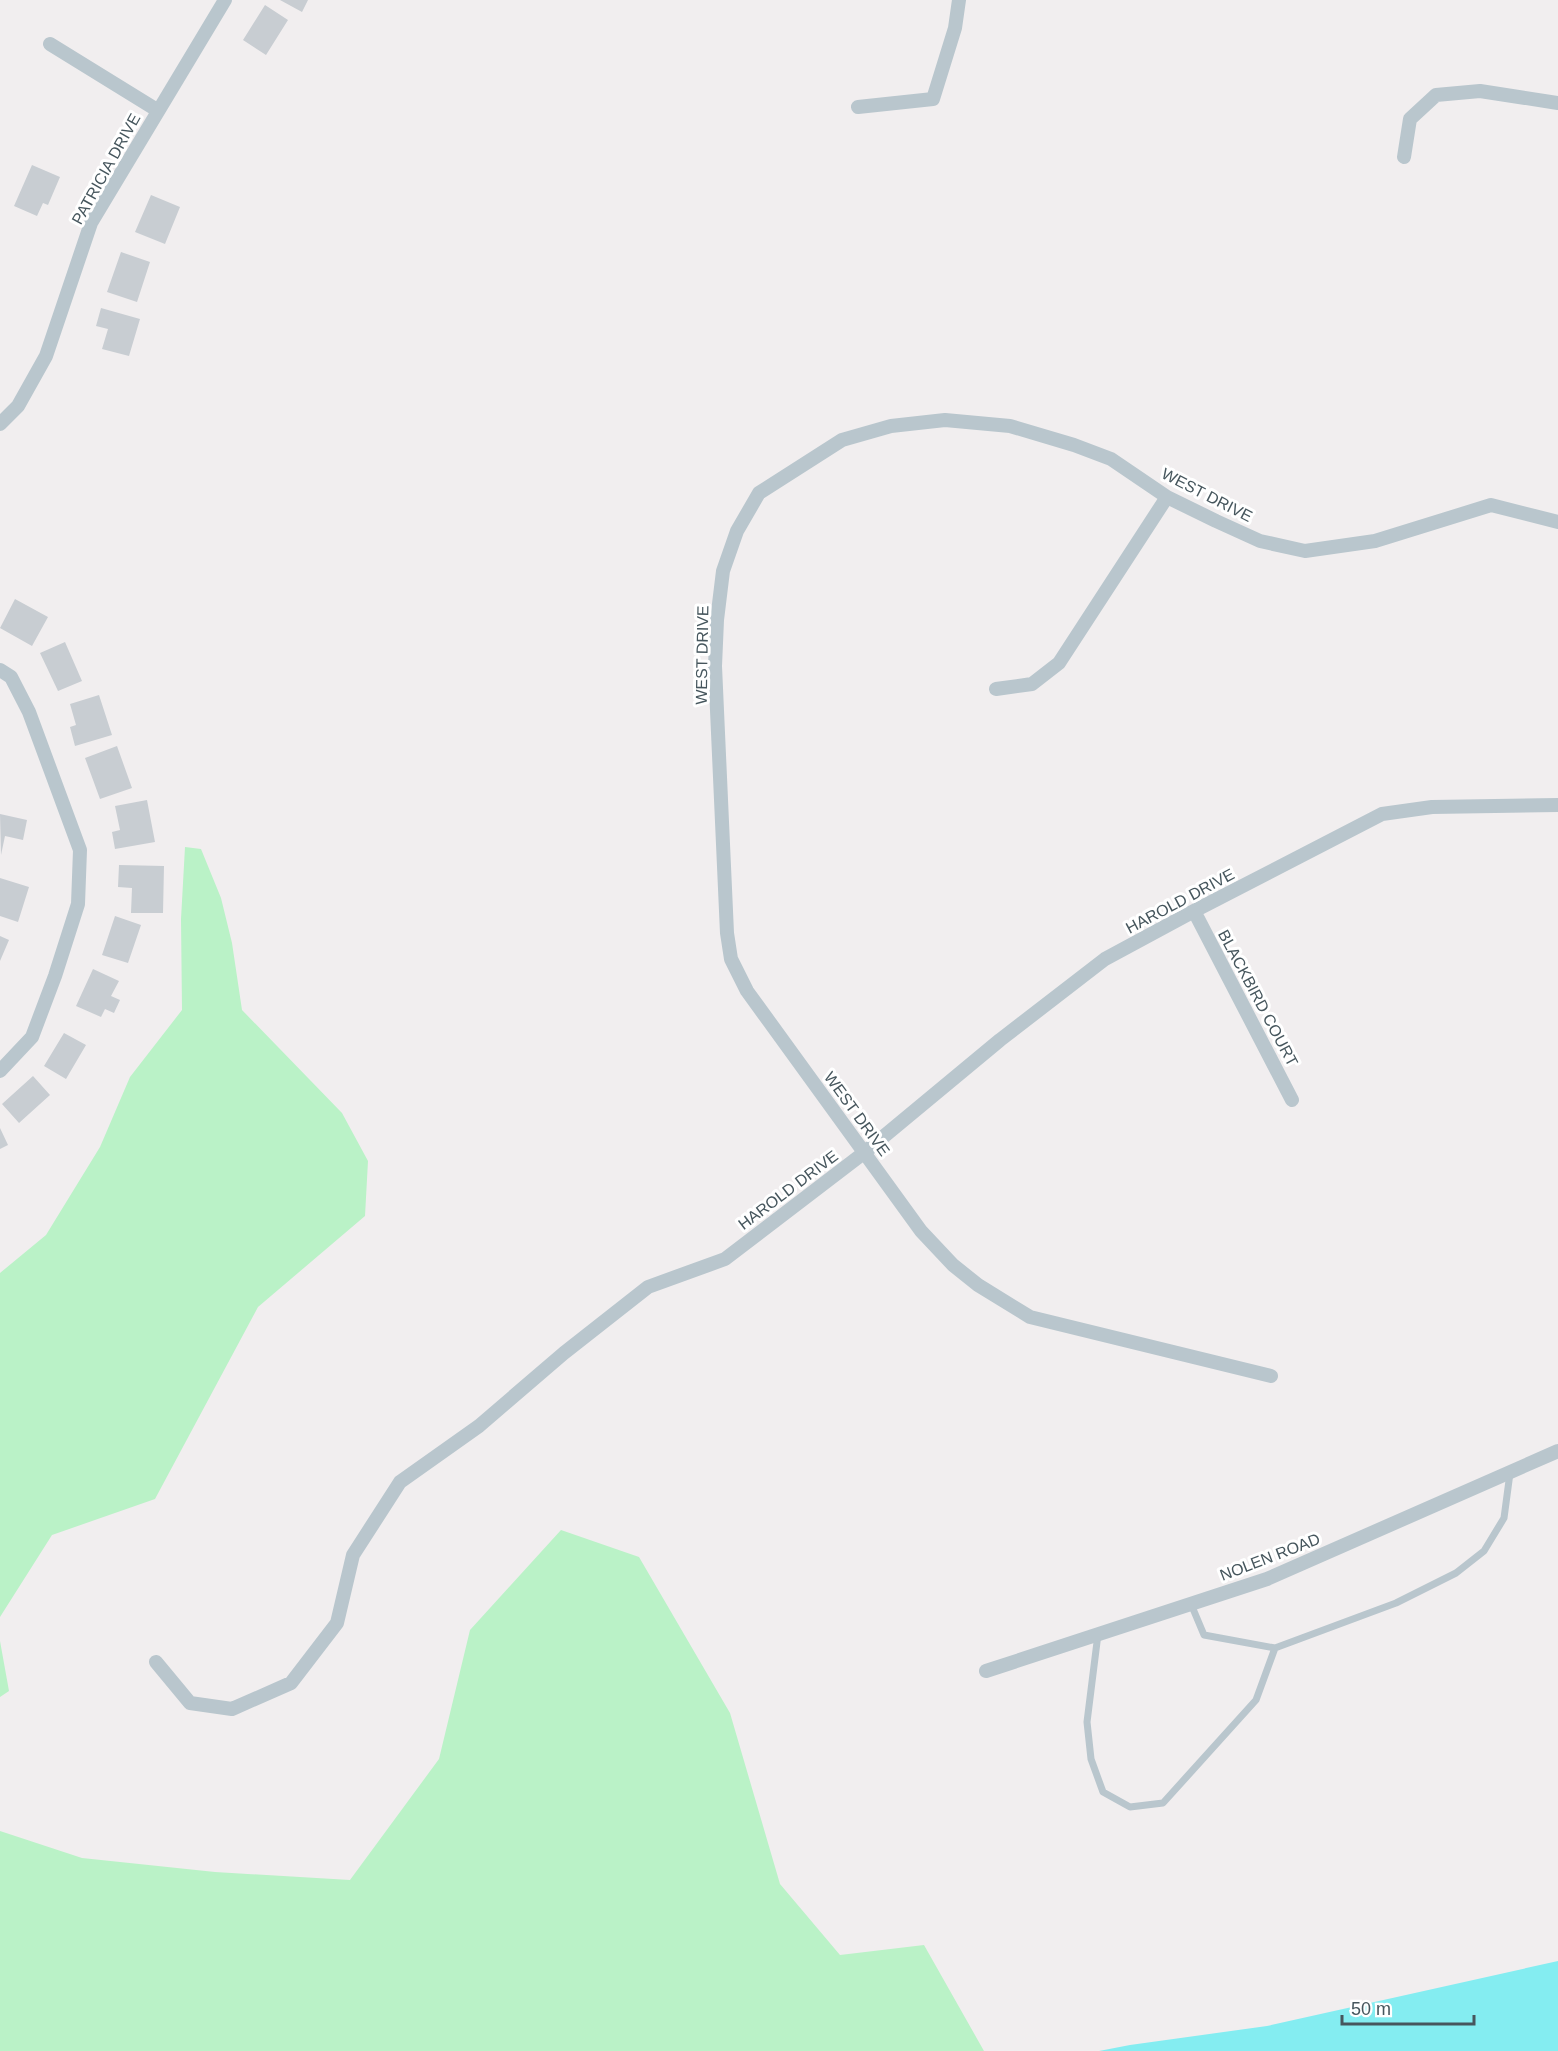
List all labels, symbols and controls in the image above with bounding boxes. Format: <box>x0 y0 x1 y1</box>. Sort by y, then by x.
street label: PATRICIA DRIVE <box>69 111 143 227</box>
street label: WEST DRIVE <box>1159 465 1255 525</box>
street label: WEST DRIVE <box>693 605 711 705</box>
street label: HAROLD DRIVE <box>1123 865 1237 937</box>
street label: BLACKBIRD COURT <box>1215 927 1301 1069</box>
street label: WEST DRIVE <box>821 1069 893 1159</box>
street label: HAROLD DRIVE <box>735 1147 841 1233</box>
street label: NOLEN ROAD <box>1218 1530 1322 1584</box>
scale bar <box>1342 1988 1474 2026</box>
text: 50 m <box>1351 1999 1391 2019</box>

